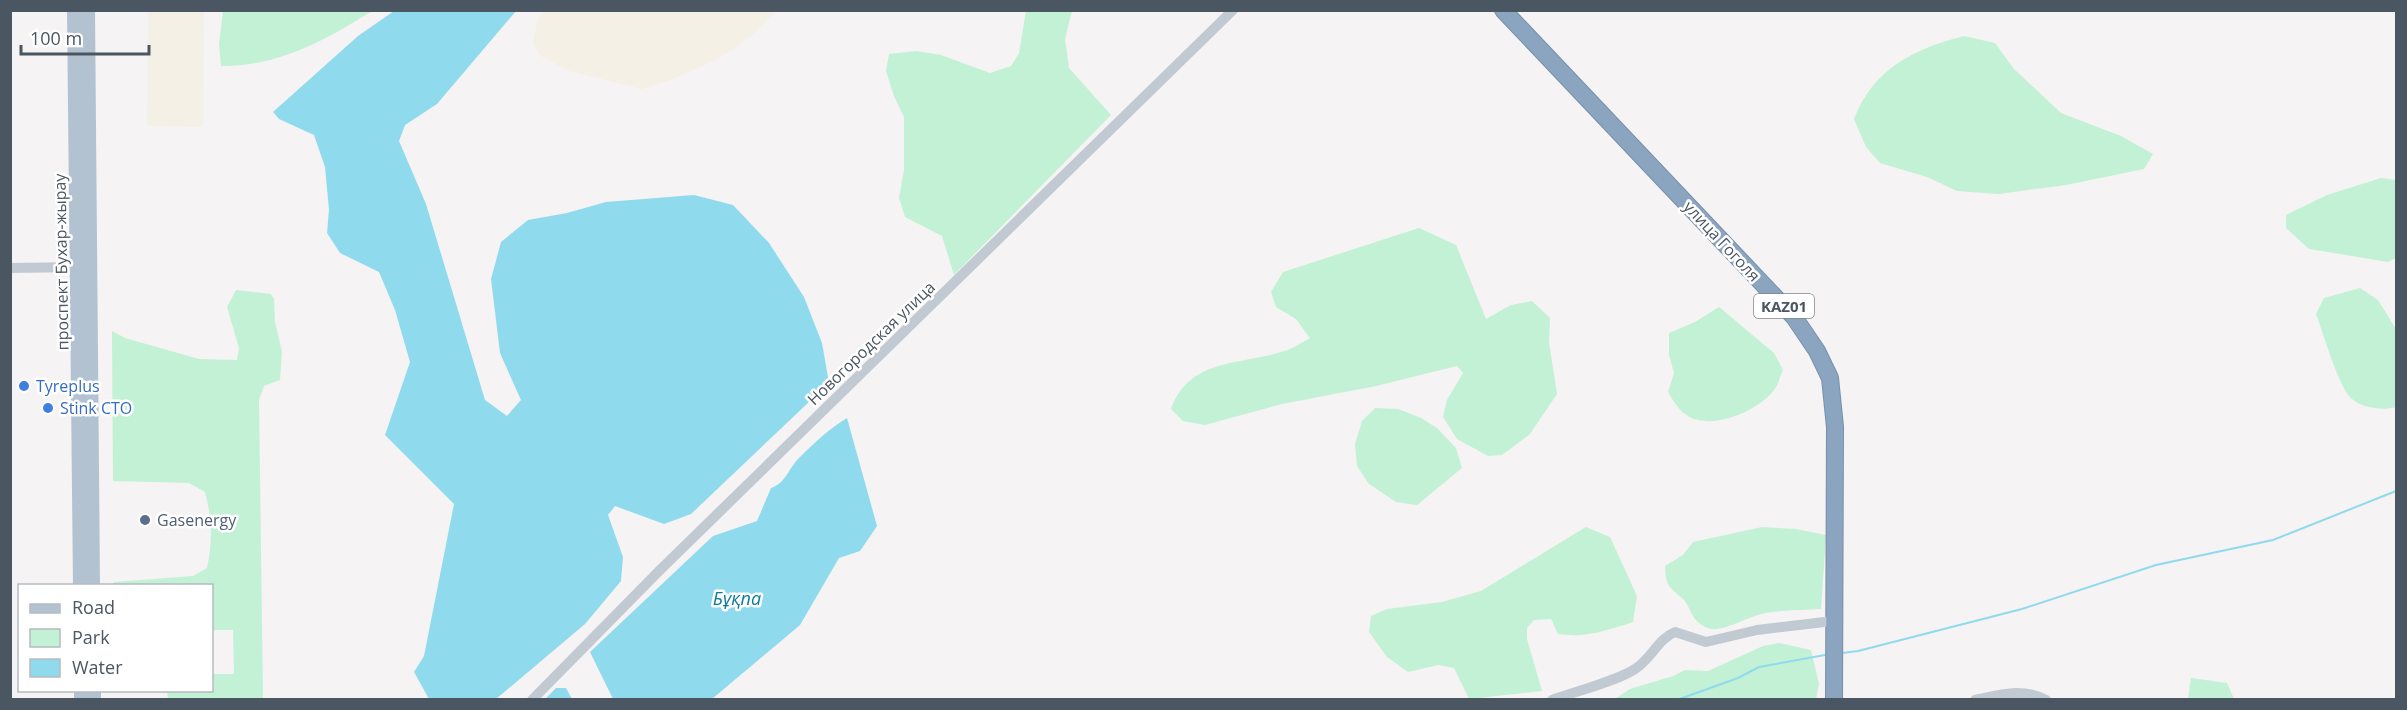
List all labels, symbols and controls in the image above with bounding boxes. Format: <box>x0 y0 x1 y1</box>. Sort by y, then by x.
scale bar <box>21 18 148 56</box>
text: 100 m <box>30 26 82 50</box>
street label: проспект Бухар-жырау <box>48 173 74 350</box>
street label: улица Гоголя <box>1679 196 1765 286</box>
street label: Новогородская улица <box>802 276 940 410</box>
road number: KАZ01 <box>1754 294 1814 318</box>
place label: Tyreplus <box>36 375 100 397</box>
marker: Tyreplus <box>17 379 31 393</box>
place label: Stink СТО <box>60 397 132 419</box>
marker: Stink СТО <box>41 401 55 415</box>
place label: Gasenergy <box>157 509 237 531</box>
marker: Gasenergy <box>138 513 152 527</box>
legend <box>18 584 213 692</box>
water label: Бұқпа <box>713 586 761 610</box>
text: Road <box>72 595 115 619</box>
text: Park <box>72 625 110 649</box>
text: Water <box>72 655 123 679</box>

